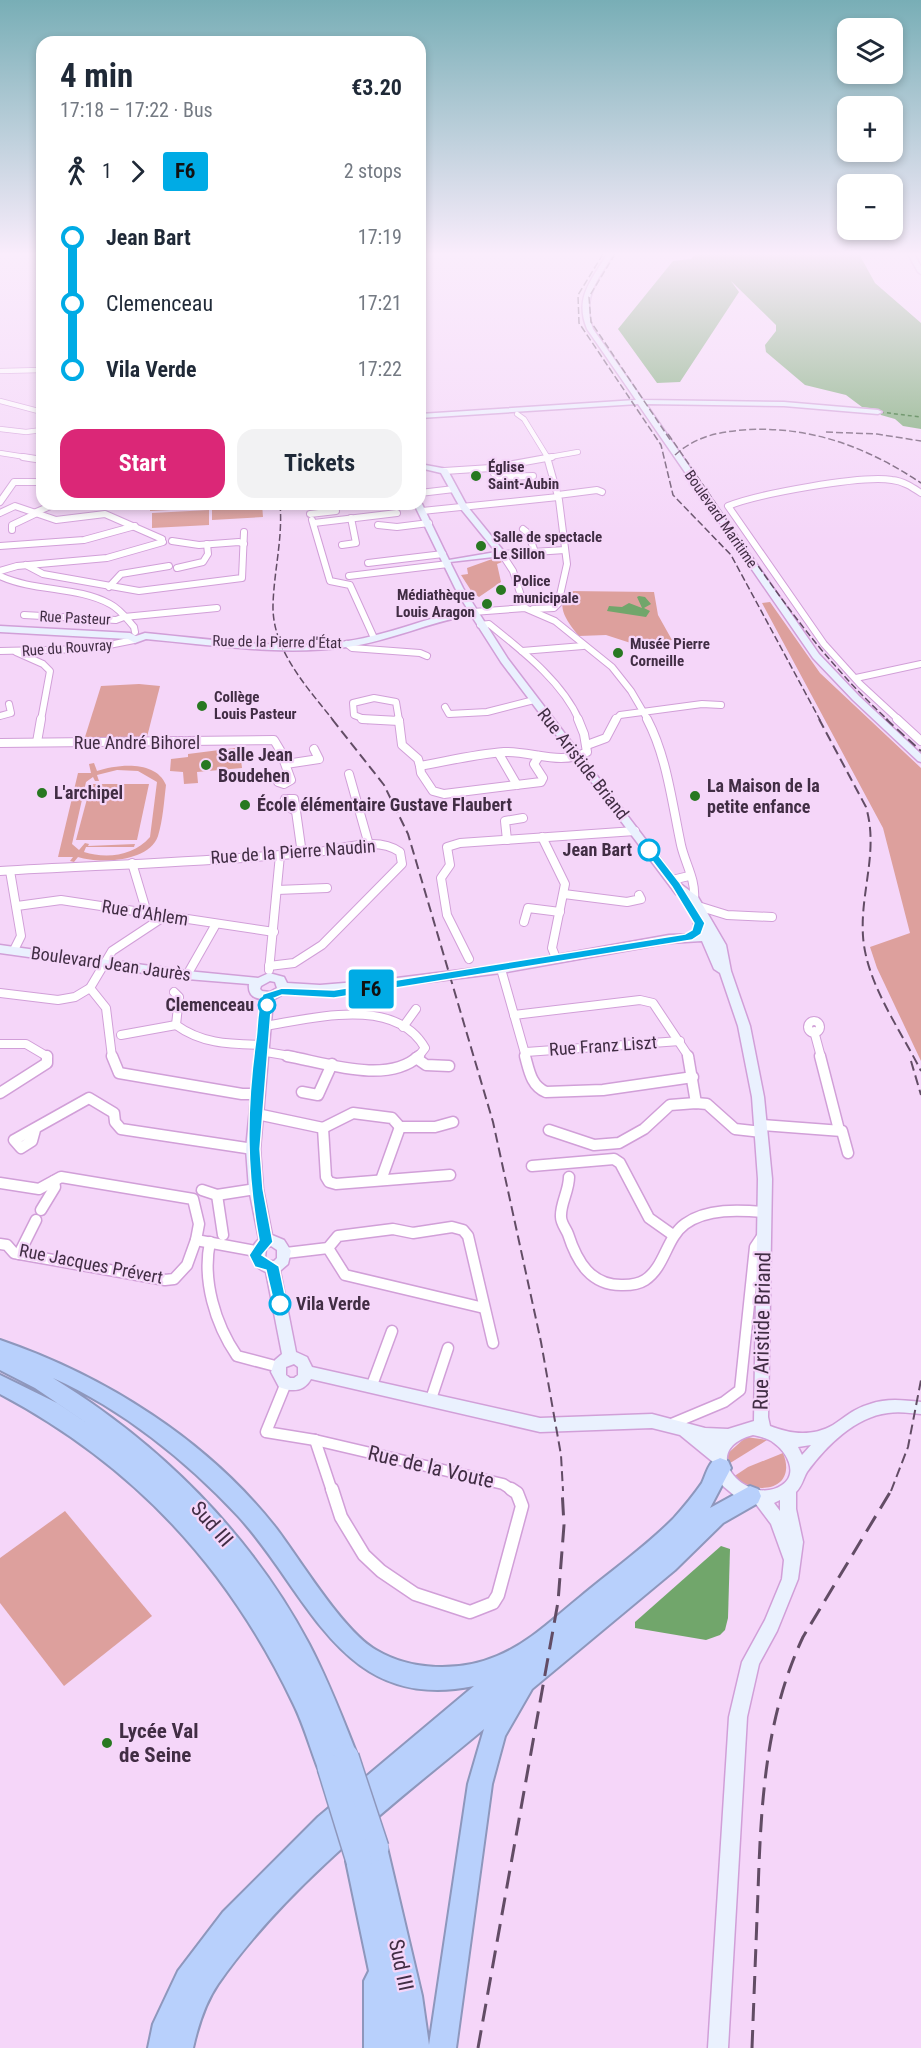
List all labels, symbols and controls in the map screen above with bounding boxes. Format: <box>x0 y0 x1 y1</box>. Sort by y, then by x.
map controls <box>837 18 903 240</box>
button: layers <box>837 18 903 84</box>
text: 4 min <box>60 56 133 95</box>
text: €3.20 <box>351 75 402 100</box>
button: + <box>837 96 903 162</box>
text: 17:18 – 17:22 · Bus <box>60 98 213 122</box>
icon: walk <box>60 155 93 188</box>
icon: forward <box>121 155 154 188</box>
text: 1 <box>102 159 112 183</box>
text: F6 <box>175 159 196 183</box>
text: 2 stops <box>344 159 402 183</box>
button: − <box>837 174 903 240</box>
text: Jean Bart <box>106 225 191 250</box>
text: 17:19 <box>358 225 402 249</box>
text: Clemenceau <box>106 291 213 316</box>
text: 17:21 <box>358 291 402 315</box>
text: Vila Verde <box>106 357 197 382</box>
text: 17:22 <box>358 357 402 381</box>
button: Start <box>60 429 225 498</box>
button: Tickets <box>237 429 402 498</box>
place label: Église Saint-Aubin <box>488 458 559 493</box>
street label: Boulevard Maritime <box>681 467 761 571</box>
marker: Église Saint-Aubin <box>469 469 483 483</box>
place label: Salle de spectacle Le Sillon <box>493 528 602 563</box>
marker: Salle de spectacle Le Sillon <box>474 539 488 553</box>
place label: Police municipale <box>513 572 579 607</box>
marker: Police municipale <box>494 583 508 597</box>
place label: Médiathèque Louis Aragon <box>396 586 475 621</box>
marker: Médiathèque Louis Aragon <box>480 597 494 611</box>
street label: Rue Pasteur <box>39 607 111 629</box>
street label: Rue de la Pierre d'État <box>212 632 342 652</box>
place label: Musée Pierre Corneille <box>630 635 710 670</box>
street label: Rue du Rouvray <box>21 636 113 660</box>
marker: Musée Pierre Corneille <box>611 646 625 660</box>
place label: Collège Louis Pasteur <box>214 688 297 723</box>
marker: Collège Louis Pasteur <box>195 699 209 713</box>
street label: Rue Aristide Briand <box>533 704 633 824</box>
street label: Rue André Bihorel <box>74 732 200 753</box>
place label: Salle Jean Boudehen <box>218 744 293 786</box>
marker: Salle Jean Boudehen <box>199 758 213 772</box>
place label: La Maison de la petite enfance <box>707 775 820 817</box>
place label: L'archipel <box>54 782 123 803</box>
marker: L'archipel <box>35 786 49 800</box>
marker: La Maison de la petite enfance <box>688 789 702 803</box>
place label: École élémentaire Gustave Flaubert <box>257 794 512 815</box>
marker: École élémentaire Gustave Flaubert <box>238 798 252 812</box>
street label: Rue de la Pierre Naudin <box>210 835 376 868</box>
place label: Jean Bart <box>563 839 632 860</box>
marker: Jean Bart <box>638 839 660 861</box>
street label: Rue d'Ahlem <box>100 895 190 930</box>
street label: Boulevard Jean Jaurès <box>30 942 192 985</box>
line badge: F6 <box>344 970 398 1008</box>
text: F6 <box>361 977 381 1001</box>
place label: Clemenceau <box>166 994 254 1015</box>
marker: Clemenceau <box>258 996 276 1014</box>
street label: Rue Franz Liszt <box>548 1031 658 1060</box>
street label: Rue Jacques Prévert <box>18 1239 165 1288</box>
street label: Rue Aristide Briand <box>749 1252 775 1410</box>
marker: Vila Verde <box>269 1293 291 1315</box>
place label: Vila Verde <box>296 1293 370 1314</box>
street label: Rue de la Voute <box>366 1441 497 1493</box>
street label: Sud III <box>186 1496 238 1552</box>
place label: Lycée Val de Seine <box>119 1719 198 1767</box>
marker: Lycée Val de Seine <box>100 1736 114 1750</box>
street label: Sud III <box>384 1937 418 1993</box>

